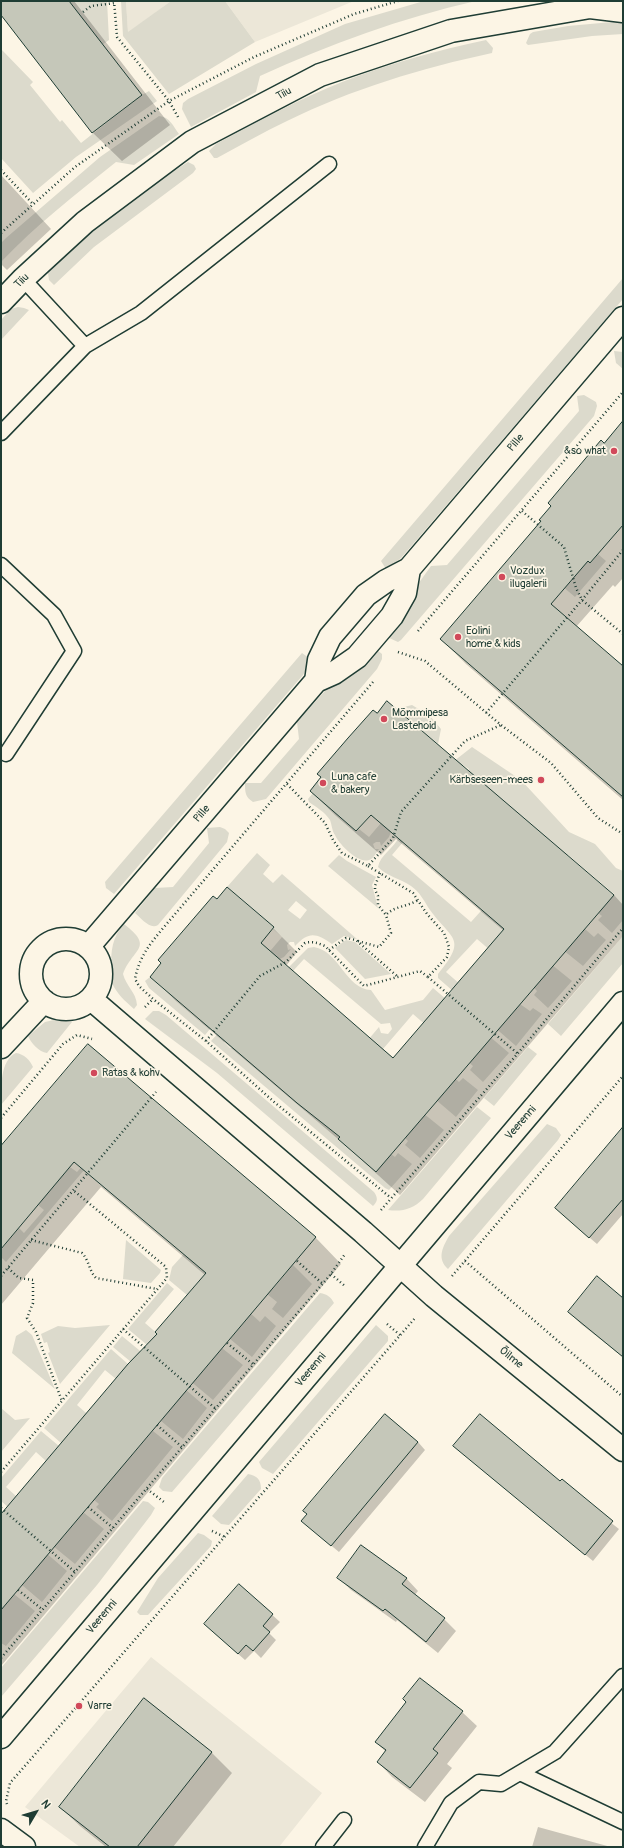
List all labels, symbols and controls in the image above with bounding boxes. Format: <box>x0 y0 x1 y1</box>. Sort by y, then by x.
street label: Tiiu <box>274 85 294 103</box>
street label: Tiiu <box>12 271 32 291</box>
street label: Pille <box>505 432 527 454</box>
place label: &so what <box>564 444 606 458</box>
marker: &so what <box>609 446 619 456</box>
place label: Vozdux ilugalerii <box>510 564 547 590</box>
marker: Vozdux ilugalerii <box>497 572 507 582</box>
place label: Eolini home & kids <box>466 624 520 650</box>
marker: Eolini home & kids <box>453 632 463 642</box>
place label: Mõmmipesa Lastehoid <box>392 706 448 732</box>
marker: Mõmmipesa Lastehoid <box>379 714 389 724</box>
place label: Luna cafe & bakery <box>331 770 376 796</box>
place label: Kärbseseen-mees <box>449 773 533 787</box>
marker: Kärbseseen-mees <box>536 775 546 785</box>
marker: Luna cafe & bakery <box>318 778 328 788</box>
street label: Pille <box>191 803 213 825</box>
place label: Ratas & kohv <box>102 1066 160 1080</box>
marker: Ratas & kohv <box>89 1068 99 1078</box>
street label: Veerenni <box>503 1103 539 1143</box>
street label: Õilme <box>496 1344 526 1372</box>
street label: Veerenni <box>293 1350 329 1390</box>
street label: Veerenni <box>84 1597 120 1637</box>
place label: Varre <box>87 1699 112 1713</box>
marker: Varre <box>74 1701 84 1711</box>
north arrow <box>16 1792 56 1832</box>
text: N <box>38 1797 53 1811</box>

